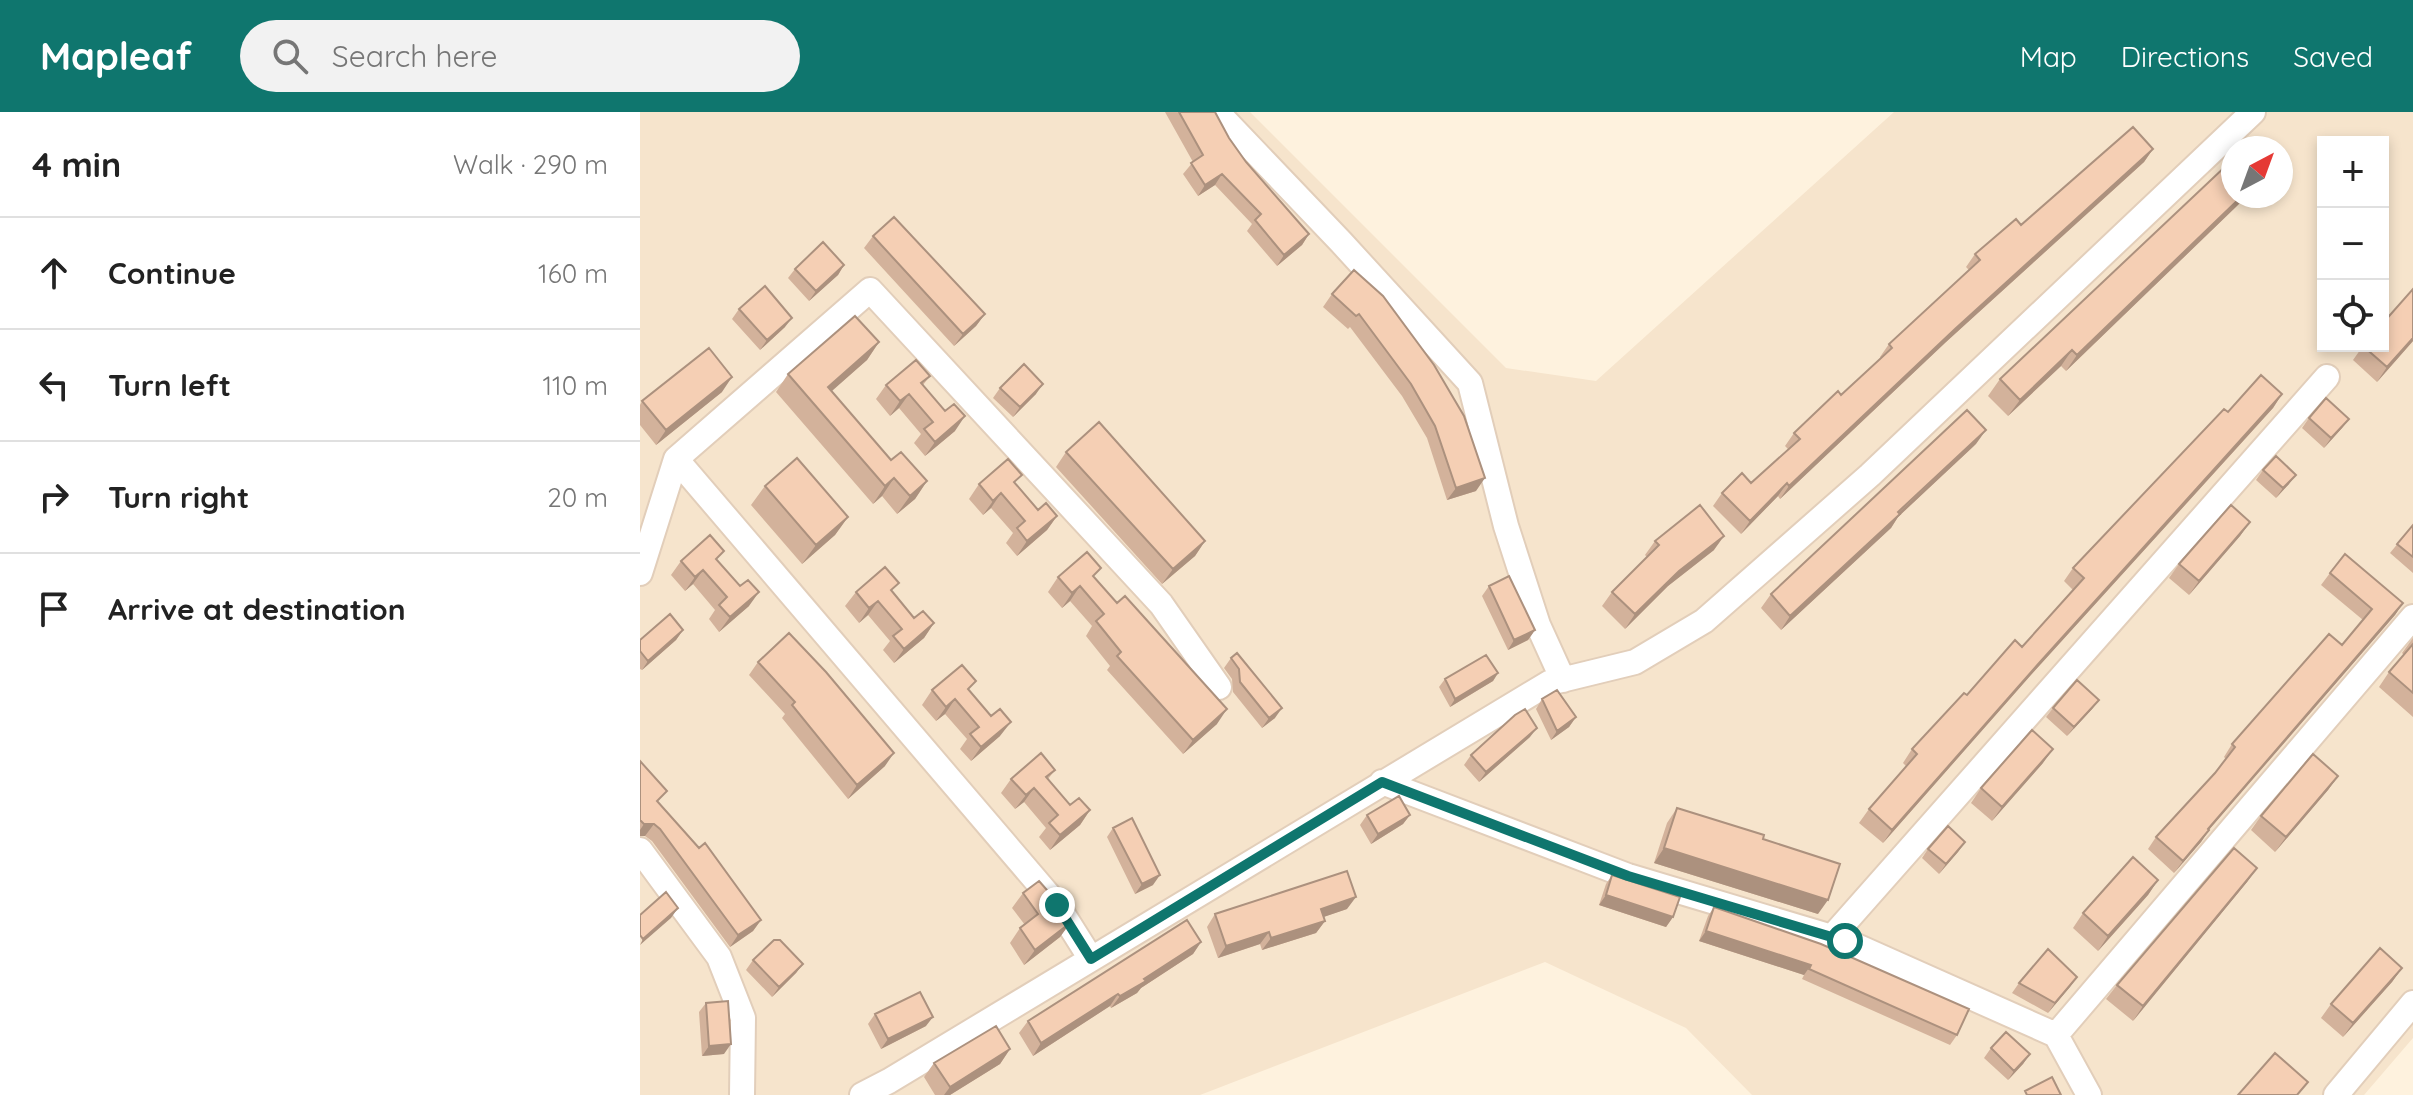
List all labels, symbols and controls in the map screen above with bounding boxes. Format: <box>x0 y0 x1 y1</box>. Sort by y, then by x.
search box <box>240 20 800 92</box>
text: Mapleaf <box>40 32 192 80</box>
icon: search <box>268 34 312 78</box>
text: Search here <box>332 37 497 75</box>
text: Map <box>2020 39 2077 74</box>
text: Directions <box>2121 39 2249 74</box>
text: Saved <box>2293 39 2373 74</box>
north arrow <box>2221 136 2293 208</box>
map controls <box>2317 136 2389 352</box>
button: + <box>2317 136 2389 208</box>
text: 4 min <box>32 143 121 186</box>
text: Walk · 290 m <box>453 148 608 181</box>
button: − <box>2317 208 2389 280</box>
icon: ahead <box>32 251 76 295</box>
text: Continue <box>108 254 236 292</box>
text: 160 m <box>538 257 608 290</box>
button: locate <box>2317 280 2389 352</box>
icon: left <box>32 363 76 407</box>
text: Turn left <box>108 366 231 404</box>
text: 110 m <box>542 369 608 402</box>
icon: right <box>32 475 76 519</box>
text: Turn right <box>108 478 249 516</box>
text: 20 m <box>547 481 608 514</box>
icon: arrive <box>32 587 76 631</box>
text: Arrive at destination <box>108 590 406 628</box>
route end <box>1039 887 1075 923</box>
route start <box>1827 923 1863 959</box>

